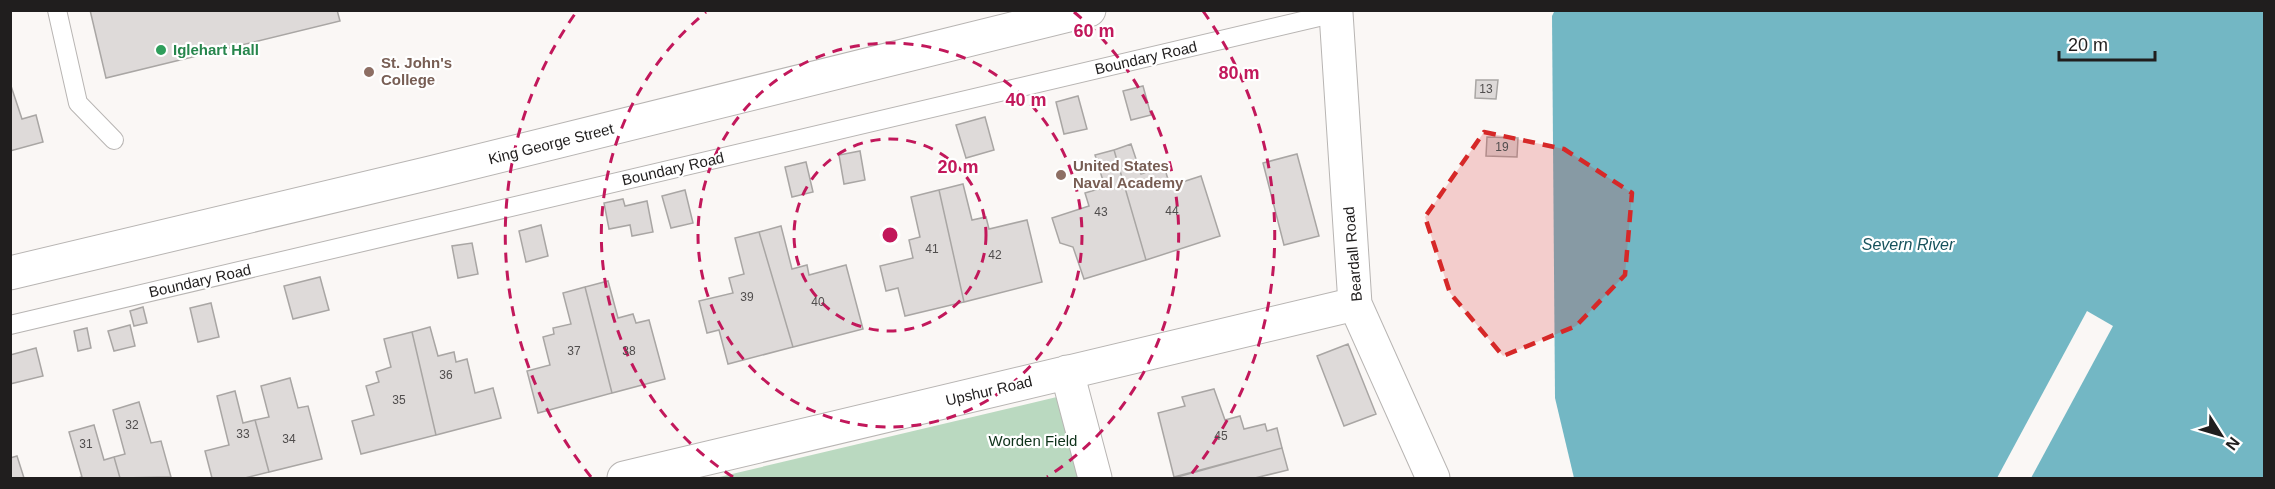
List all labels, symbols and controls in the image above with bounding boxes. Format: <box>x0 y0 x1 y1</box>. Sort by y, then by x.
text: 60 m <box>1073 21 1115 41</box>
scale bar <box>2059 24 2155 62</box>
text: 20 m <box>2068 35 2108 55</box>
street label: Boundary Road <box>1093 38 1199 78</box>
place label: Iglehart Hall <box>173 41 259 58</box>
marker: Iglehart Hall <box>154 43 168 57</box>
place label: St. John's College <box>381 54 452 88</box>
text: 80 m <box>1218 63 1260 83</box>
marker: St. John's College <box>362 65 376 79</box>
house number: 13 <box>1479 82 1493 96</box>
text: 40 m <box>1005 90 1047 110</box>
street label: King George Street <box>487 120 616 167</box>
house number: 19 <box>1495 140 1509 154</box>
street label: Boundary Road <box>620 149 726 189</box>
text: 20 m <box>937 157 979 177</box>
place label: United States Naval Academy <box>1073 157 1184 191</box>
marker: United States Naval Academy <box>1054 168 1068 182</box>
house number: 44 <box>1165 204 1179 218</box>
house number: 43 <box>1094 205 1108 219</box>
street label: Beardall Road <box>1340 206 1365 302</box>
centre of rings <box>880 225 900 245</box>
water label: Severn River <box>1862 236 1955 253</box>
house number: 41 <box>925 242 939 256</box>
house number: 42 <box>988 248 1002 262</box>
street label: Boundary Road <box>147 261 253 301</box>
house number: 39 <box>740 290 754 304</box>
house number: 40 <box>811 295 825 309</box>
house number: 37 <box>567 344 581 358</box>
house number: 38 <box>622 344 636 358</box>
house number: 36 <box>439 368 453 382</box>
street label: Upshur Road <box>944 372 1034 409</box>
house number: 35 <box>392 393 406 407</box>
north arrow <box>2191 405 2251 465</box>
house number: 32 <box>125 418 139 432</box>
house number: 33 <box>236 427 250 441</box>
house number: 45 <box>1214 429 1228 443</box>
house number: 34 <box>282 432 296 446</box>
park label: Worden Field <box>989 432 1077 449</box>
text: N <box>2222 434 2243 453</box>
house number: 31 <box>79 437 93 451</box>

